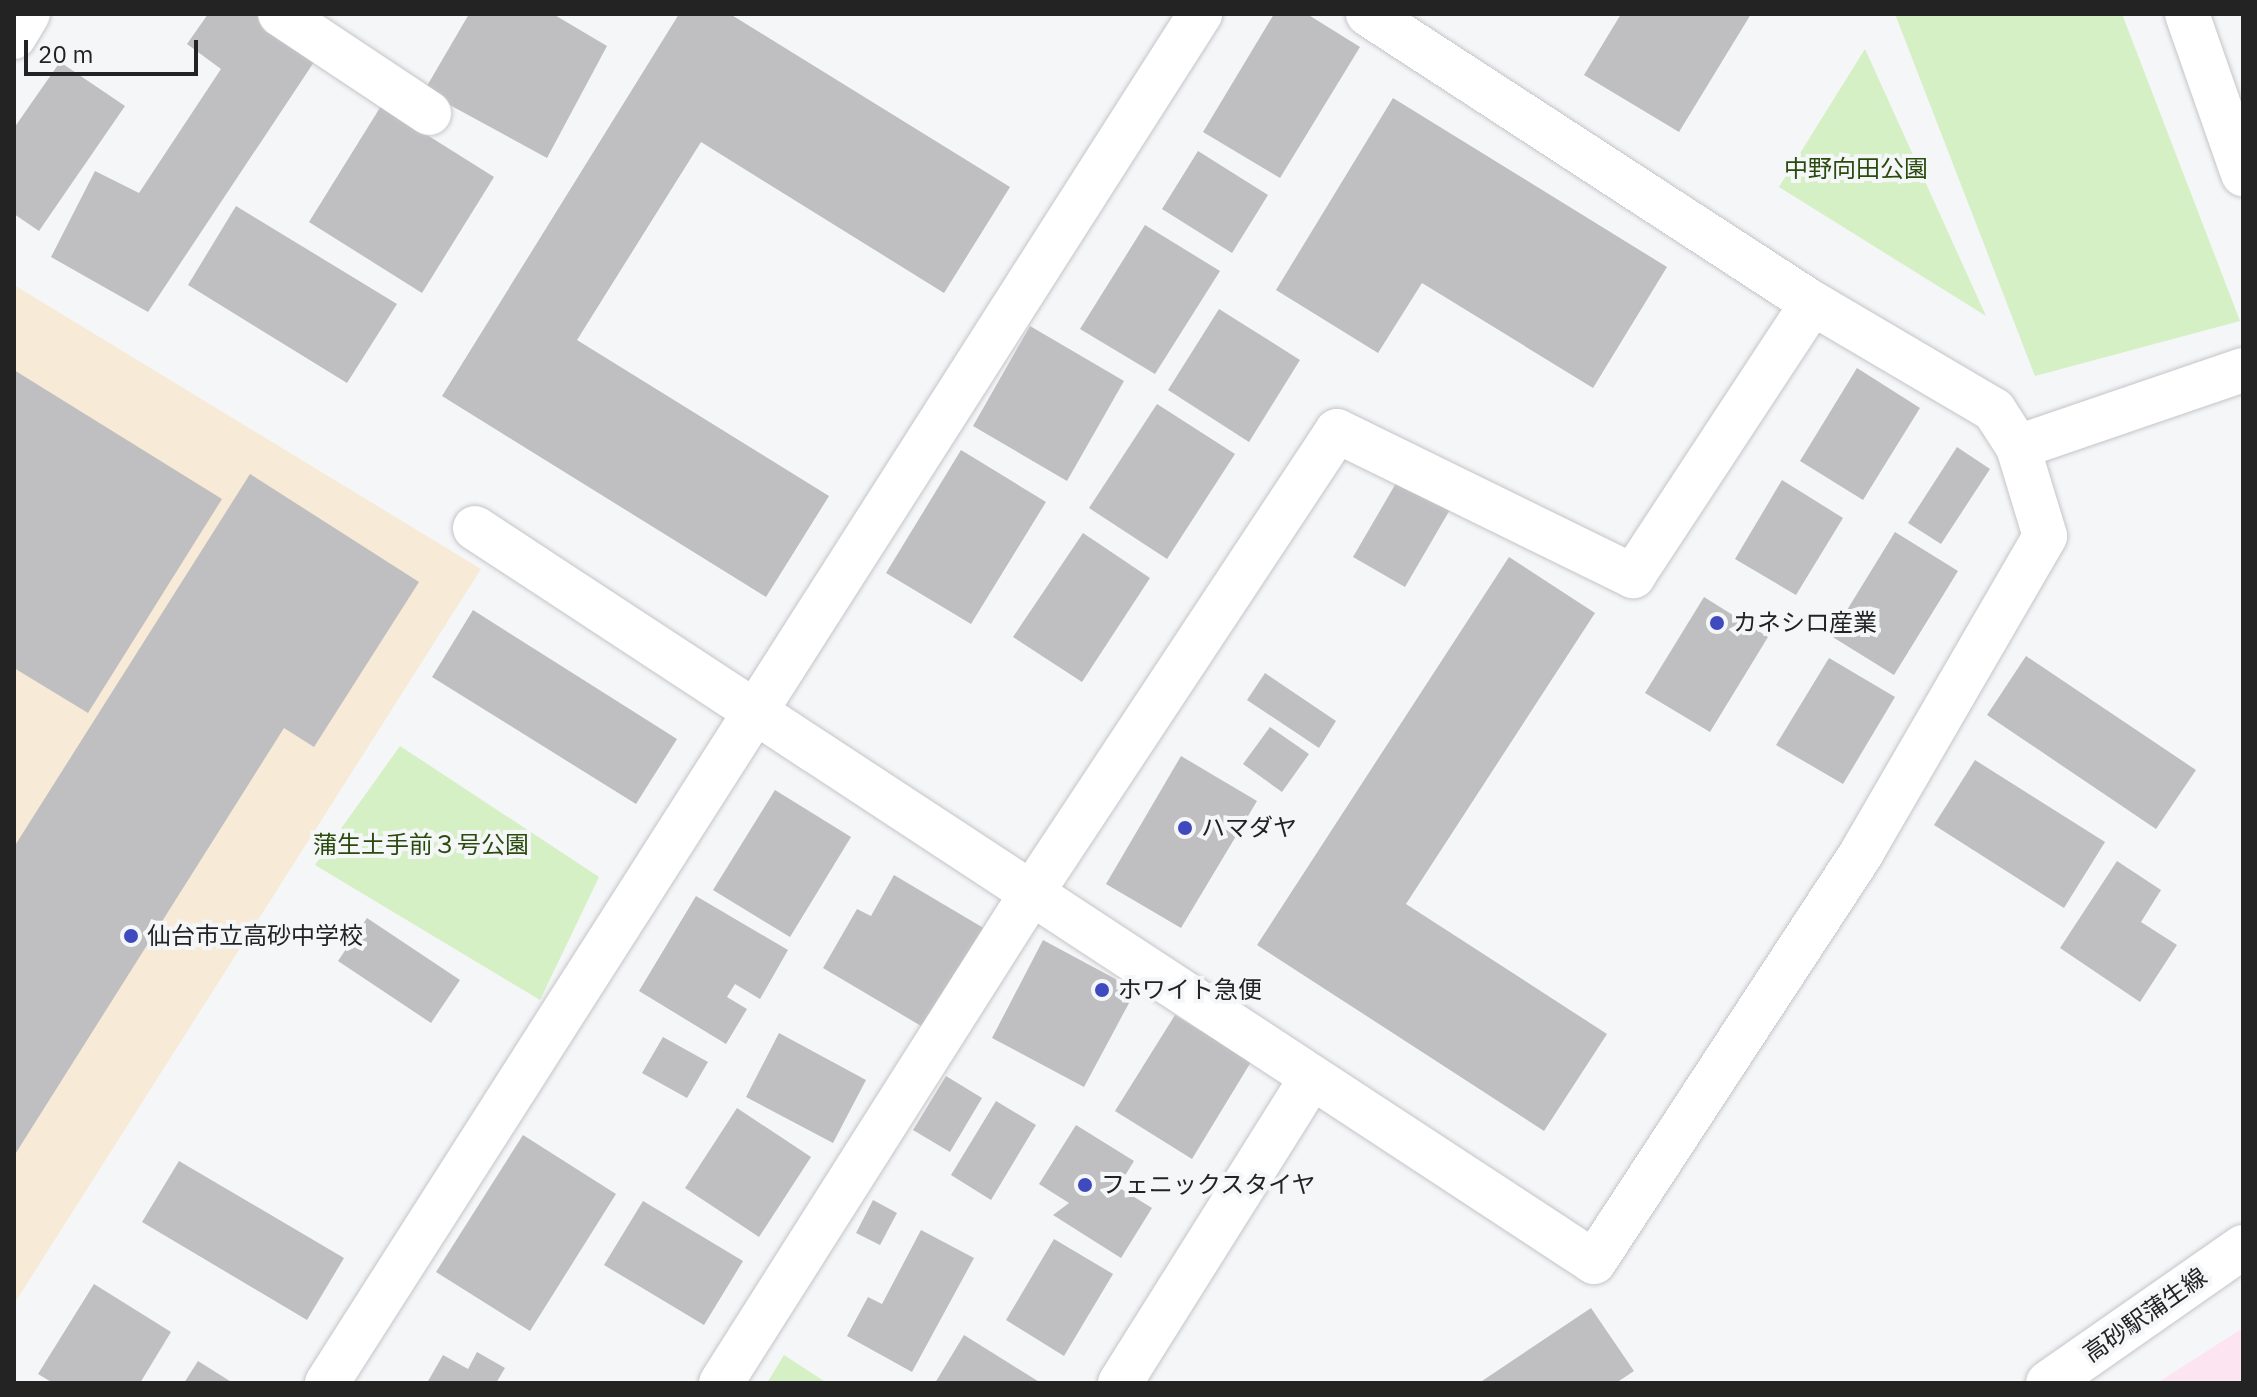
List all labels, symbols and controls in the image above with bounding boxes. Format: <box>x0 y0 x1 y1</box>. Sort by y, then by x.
scale bar <box>28 24 202 74</box>
text: 20 m <box>38 38 93 70</box>
park label: 中野向田公園 <box>1784 155 1928 183</box>
place label: カネシロ産業 <box>1733 609 1877 637</box>
marker: カネシロ産業 <box>1708 614 1726 632</box>
place label: ハマダヤ <box>1201 814 1297 842</box>
marker: ハマダヤ <box>1176 819 1194 837</box>
park label: 蒲生土手前３号公園 <box>313 831 529 859</box>
place label: 仙台市立高砂中学校 <box>147 922 363 950</box>
marker: 仙台市立高砂中学校 <box>122 927 140 945</box>
place label: ホワイト急便 <box>1118 976 1262 1004</box>
marker: ホワイト急便 <box>1093 981 1111 999</box>
place label: フェニックスタイヤ <box>1101 1171 1317 1199</box>
marker: フェニックスタイヤ <box>1076 1176 1094 1194</box>
street label: 高砂駅蒲生線 <box>2078 1262 2212 1368</box>

